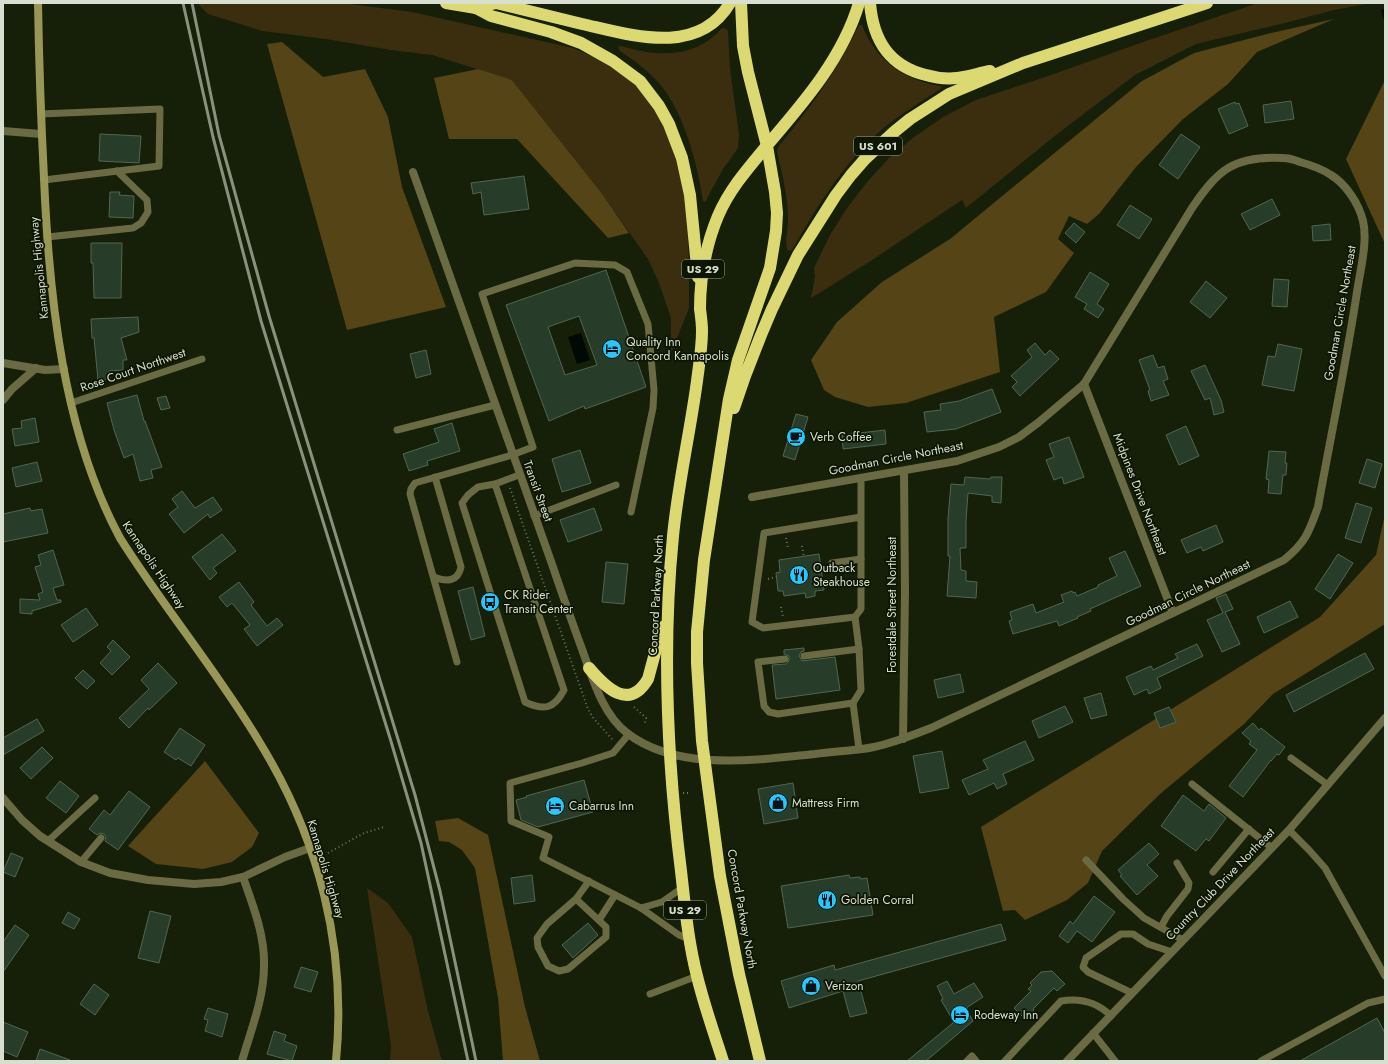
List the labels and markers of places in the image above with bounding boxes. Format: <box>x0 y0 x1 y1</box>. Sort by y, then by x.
place label: Quality Inn Concord Kannapolis <box>626 333 729 365</box>
hotel icon: Quality Inn Concord Kannapolis <box>601 338 623 360</box>
cafe icon: Verb Coffee <box>785 426 807 448</box>
place label: Verb Coffee <box>810 428 872 446</box>
place label: Outback Steakhouse <box>813 559 870 591</box>
restaurant icon: Outback Steakhouse <box>788 564 810 586</box>
place label: CK Rider Transit Center <box>504 586 574 618</box>
bus stop icon: CK Rider Transit Center <box>479 591 501 613</box>
shop icon: Mattress Firm <box>767 792 789 814</box>
place label: Mattress Firm <box>792 794 859 812</box>
hotel icon: Cabarrus Inn <box>544 795 566 817</box>
place label: Cabarrus Inn <box>569 797 634 815</box>
restaurant icon: Golden Corral <box>816 889 838 911</box>
place label: Golden Corral <box>841 891 914 909</box>
shop icon: Verizon <box>800 975 822 997</box>
place label: Verizon <box>825 977 864 995</box>
hotel icon: Rodeway Inn <box>949 1004 971 1026</box>
place label: Rodeway Inn <box>974 1006 1038 1024</box>

